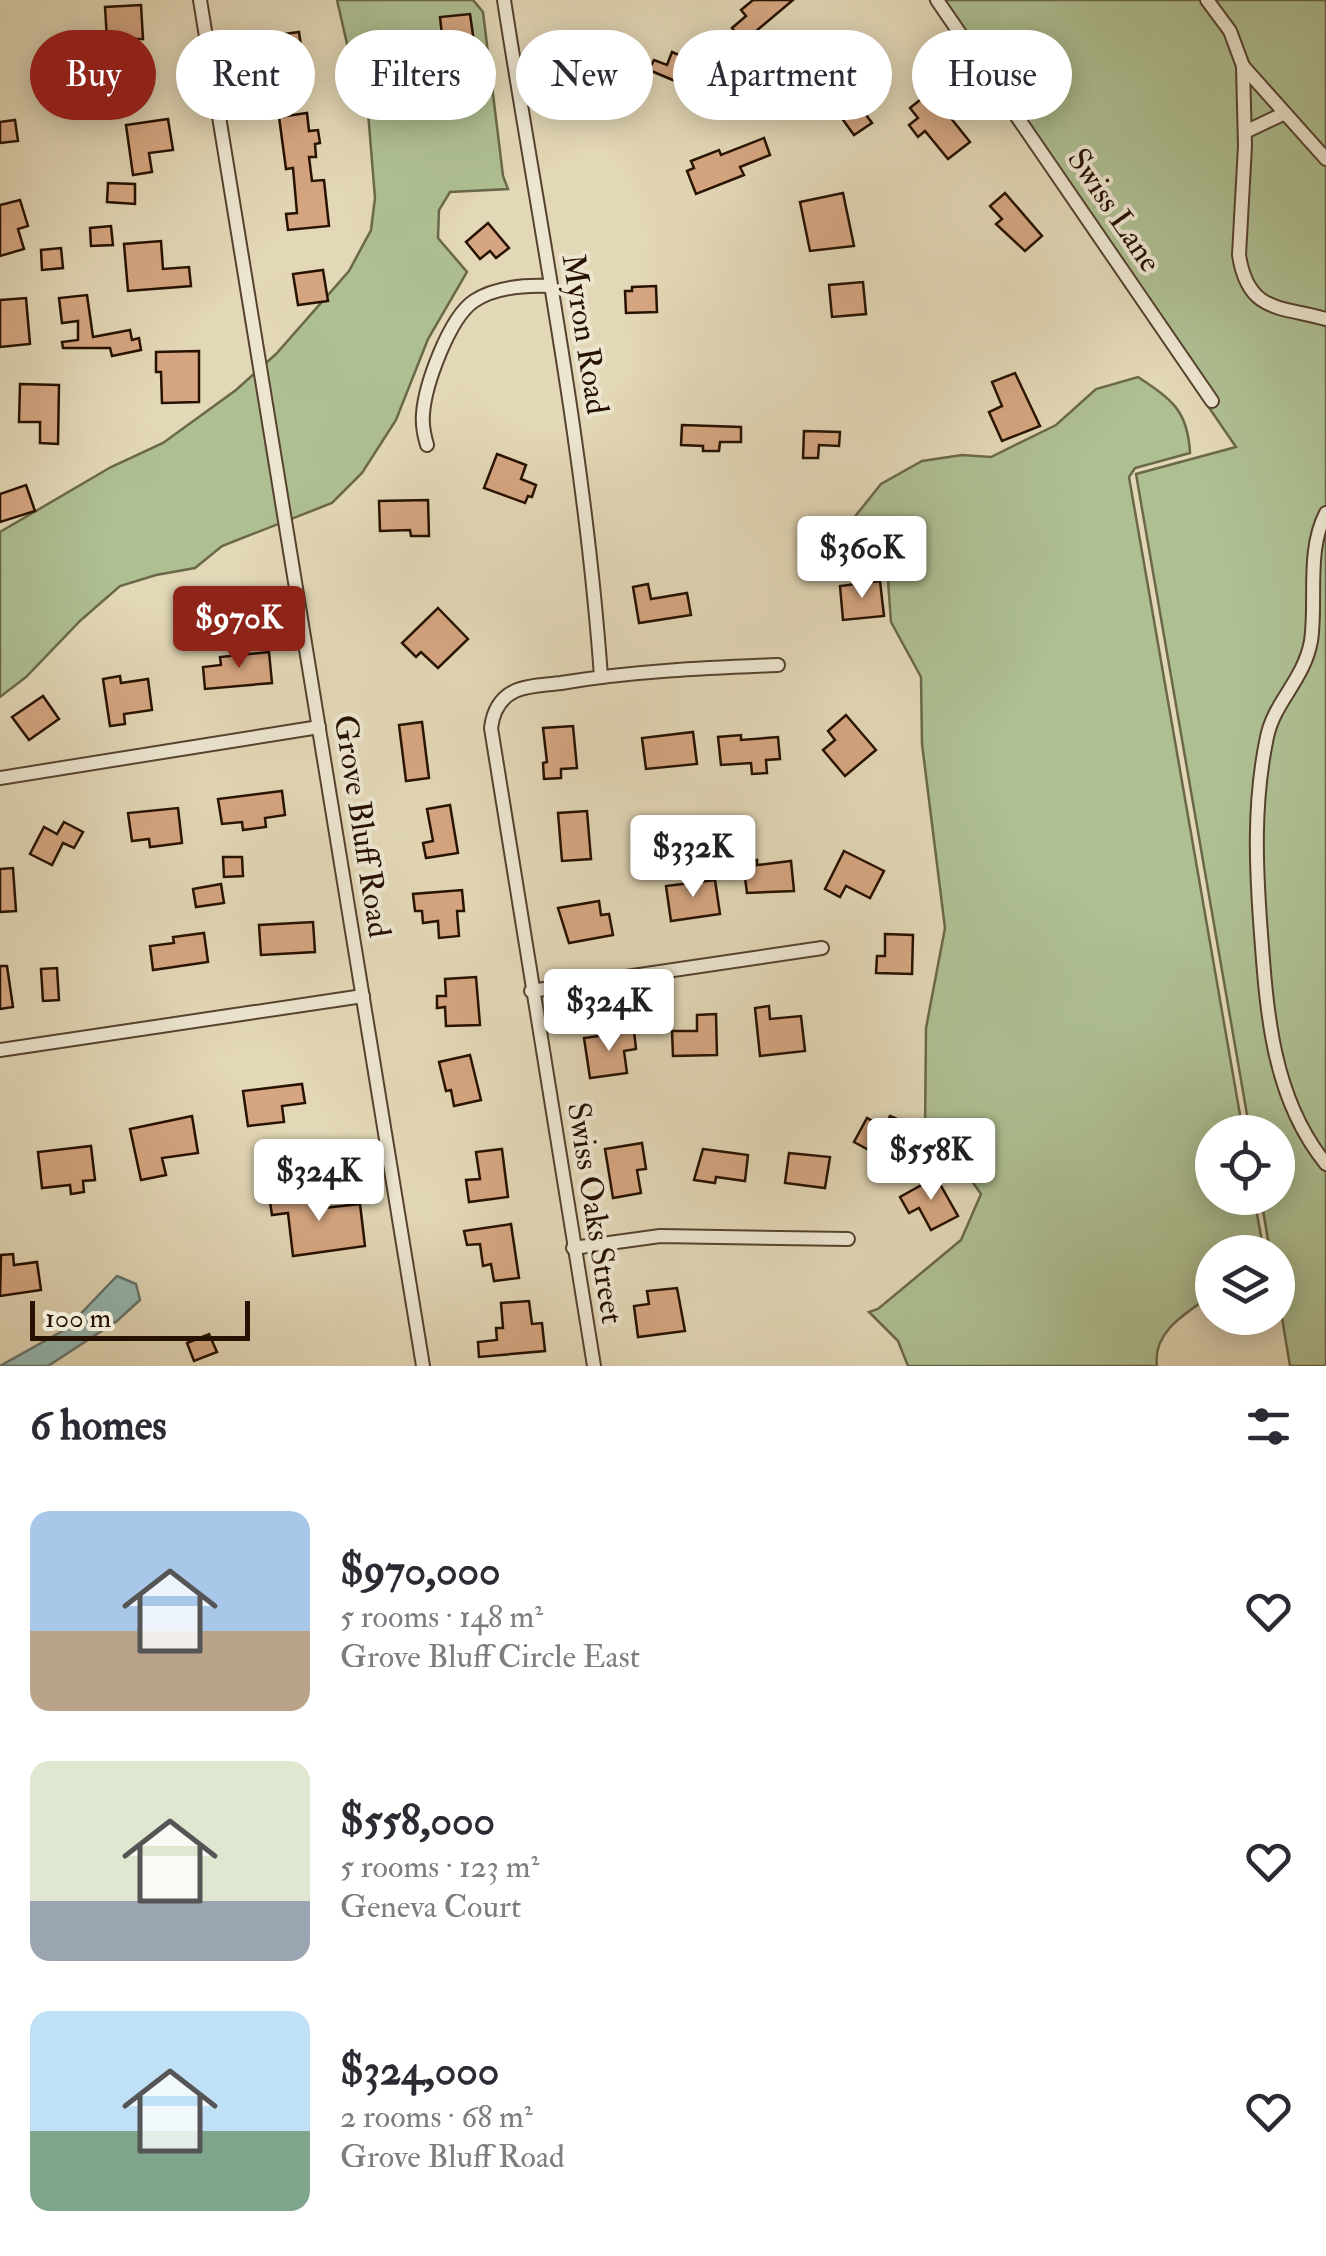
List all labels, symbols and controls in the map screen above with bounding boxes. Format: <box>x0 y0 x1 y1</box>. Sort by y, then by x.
chip: Buy <box>30 30 156 120</box>
chip: Rent <box>176 30 315 120</box>
chip: Filters <box>335 30 496 120</box>
chip: New <box>516 30 653 120</box>
chip: Apartment <box>673 30 892 120</box>
chip: House <box>912 30 1072 120</box>
street label: Swiss Lane <box>1058 141 1170 280</box>
street label: Myron Road <box>553 251 617 417</box>
pin: $360K <box>792 516 932 601</box>
text: $360K <box>819 528 905 568</box>
pin: $970K <box>169 586 309 671</box>
text: $970K <box>195 598 283 638</box>
street label: Grove Bluff Road <box>325 712 399 941</box>
pin: $332K <box>623 815 763 900</box>
text: $332K <box>652 827 734 867</box>
pin: $324K <box>539 969 679 1054</box>
text: $324K <box>566 981 652 1021</box>
street label: Swiss Oaks Street <box>558 1100 632 1327</box>
map controls <box>1195 1115 1295 1335</box>
button: locate <box>1195 1115 1295 1215</box>
pin: $558K <box>861 1118 1001 1203</box>
text: $558K <box>889 1130 973 1170</box>
pin: $324K <box>249 1139 389 1224</box>
text: $324K <box>276 1151 362 1191</box>
button: layers <box>1195 1235 1295 1335</box>
scale bar <box>30 1296 250 1340</box>
text: 100 m <box>45 1301 111 1336</box>
icon: filters <box>1241 1399 1296 1454</box>
text: 6 homes <box>30 1400 167 1452</box>
text: $970,000 <box>340 1545 501 1597</box>
icon: home <box>110 1551 230 1671</box>
icon: heart <box>1241 1584 1296 1639</box>
text: 5 rooms · 148 m² <box>340 1597 543 1637</box>
text: Grove Bluff Circle East <box>340 1637 640 1677</box>
text: $558,000 <box>340 1795 495 1847</box>
icon: home <box>110 1801 230 1921</box>
icon: heart <box>1241 1834 1296 1889</box>
text: 5 rooms · 123 m² <box>340 1847 539 1887</box>
text: Geneva Court <box>340 1887 521 1927</box>
text: $324,000 <box>340 2045 499 2097</box>
icon: home <box>110 2051 230 2171</box>
icon: heart <box>1241 2084 1296 2139</box>
text: 2 rooms · 68 m² <box>340 2097 533 2137</box>
text: Grove Bluff Road <box>340 2137 565 2177</box>

